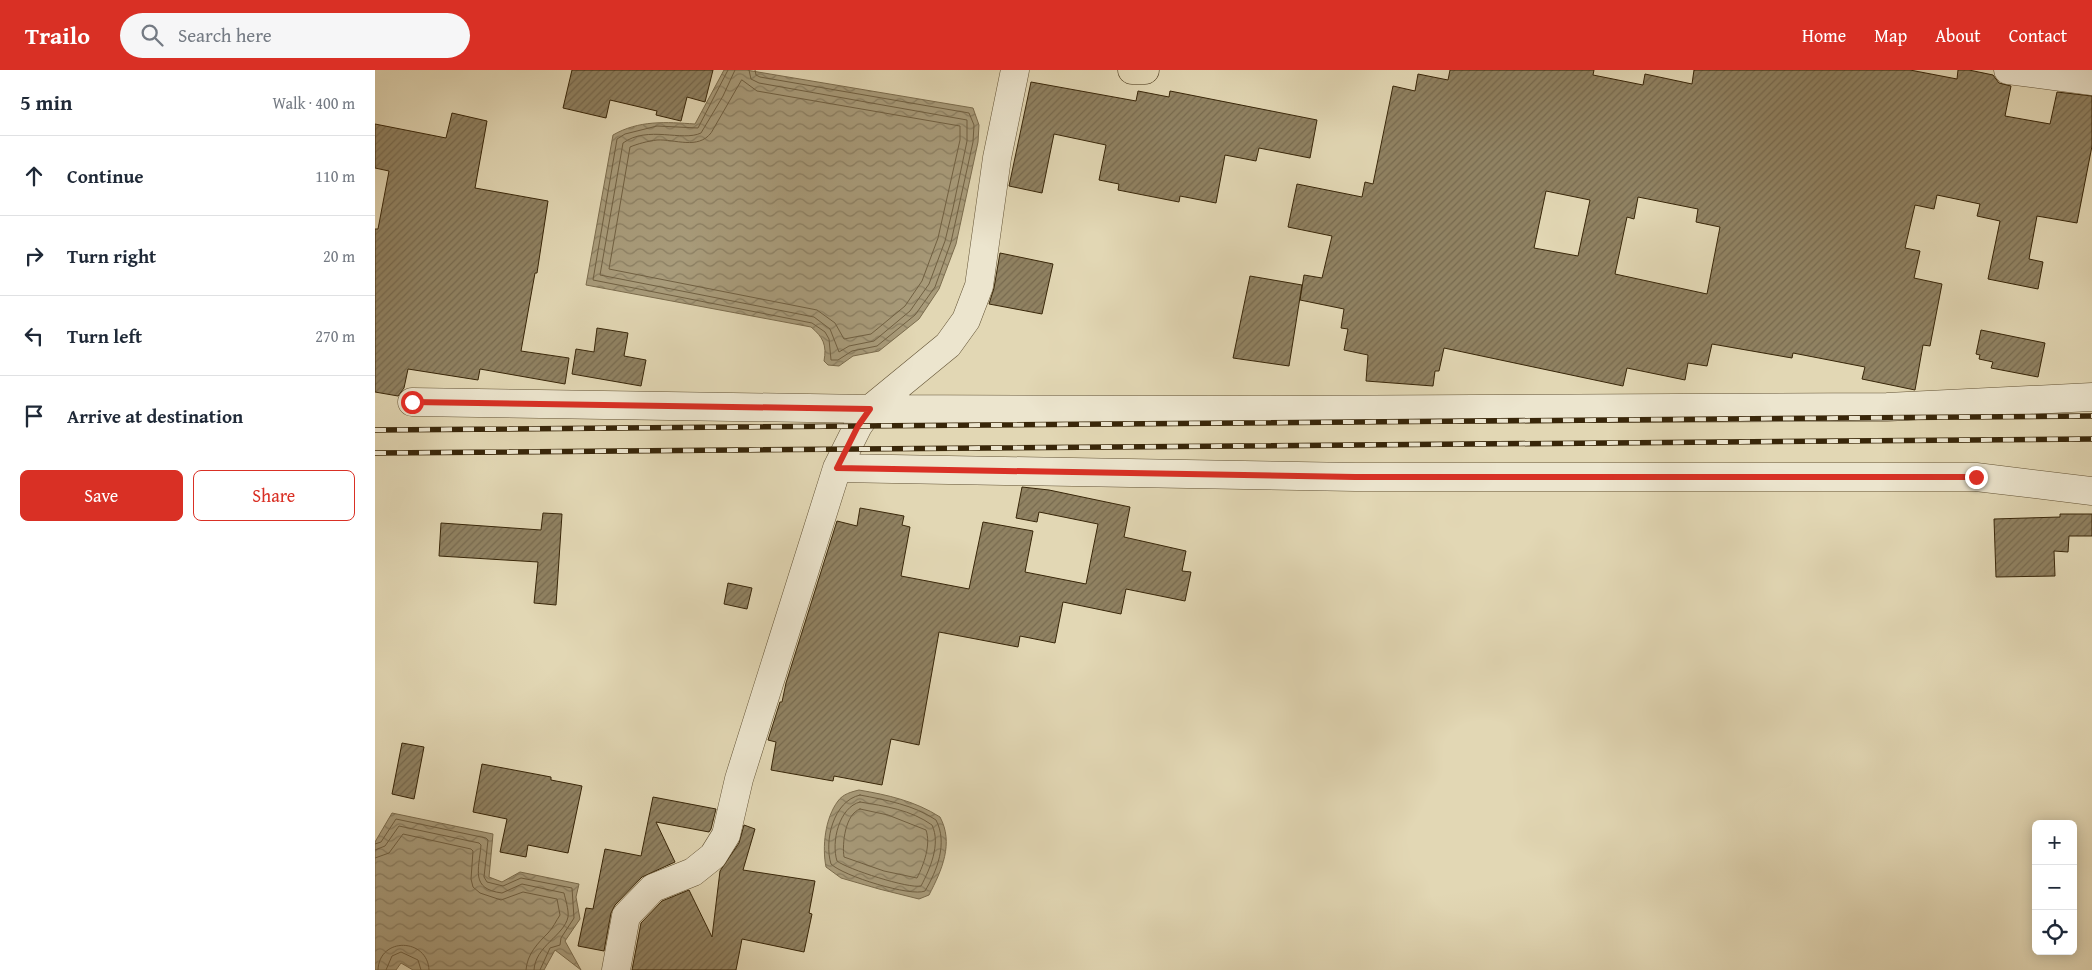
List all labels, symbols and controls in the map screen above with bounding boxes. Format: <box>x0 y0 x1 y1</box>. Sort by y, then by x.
search box <box>120 13 470 58</box>
text: Trailo <box>25 18 90 53</box>
icon: search <box>138 21 166 49</box>
text: Search here <box>178 21 272 49</box>
text: Home <box>1802 22 1846 49</box>
text: Map <box>1874 22 1907 49</box>
text: About <box>1935 22 1981 49</box>
text: Contact <box>2009 22 2067 49</box>
text: 5 min <box>20 87 72 118</box>
text: Walk · 400 m <box>272 91 355 115</box>
icon: ahead <box>20 162 48 190</box>
text: Continue <box>67 162 144 190</box>
text: 110 m <box>315 164 355 188</box>
icon: right <box>20 242 48 270</box>
text: Turn right <box>67 242 156 270</box>
text: 20 m <box>323 244 355 268</box>
icon: left <box>20 322 48 350</box>
text: Turn left <box>67 322 142 350</box>
text: 270 m <box>315 324 355 348</box>
route start <box>401 391 424 414</box>
icon: arrive <box>20 402 48 430</box>
text: Arrive at destination <box>67 402 243 430</box>
route end <box>1965 466 1988 489</box>
button: Save <box>20 470 183 521</box>
button: Share <box>193 470 355 521</box>
map controls <box>2032 820 2077 955</box>
button: + <box>2032 820 2077 865</box>
button: − <box>2032 865 2077 910</box>
button: locate <box>2032 910 2077 955</box>

